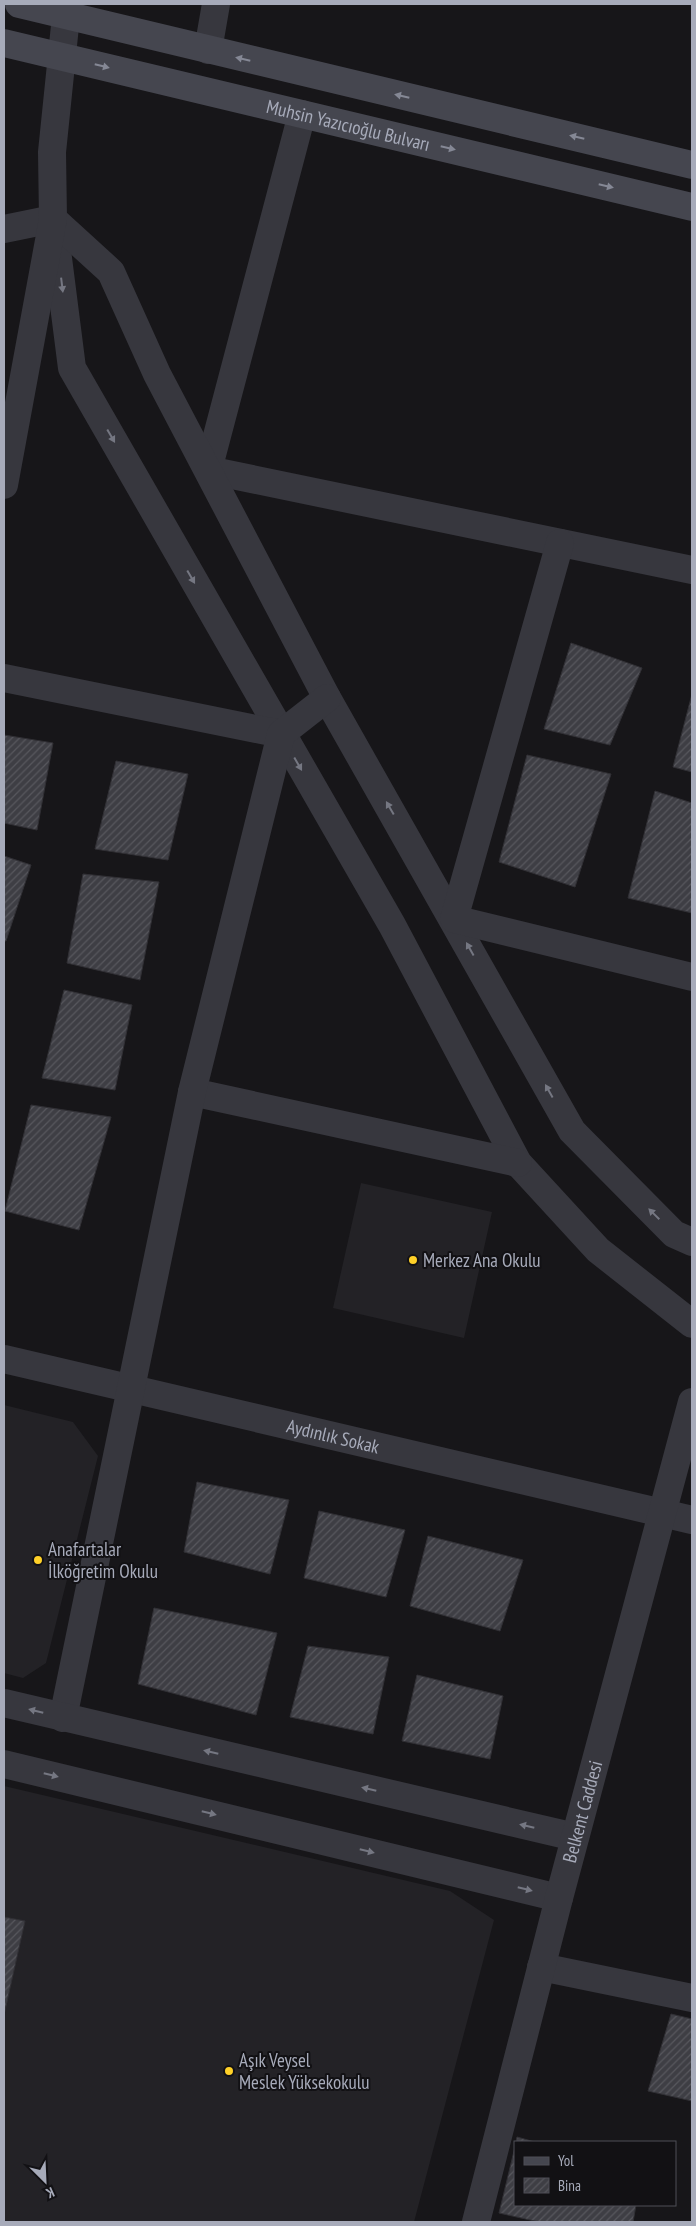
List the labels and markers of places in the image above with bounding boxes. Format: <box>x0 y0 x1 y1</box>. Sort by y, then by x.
place label: Merkez Ana Okulu <box>423 1248 541 1272</box>
marker: Merkez Ana Okulu <box>407 1254 419 1266</box>
place label: Anafartalar İlköğretim Okulu <box>48 1537 158 1583</box>
marker: Anafartalar İlköğretim Okulu <box>32 1554 44 1566</box>
place label: Aşık Veysel Meslek Yüksekokulu <box>239 2048 369 2094</box>
marker: Aşık Veysel Meslek Yüksekokulu <box>223 2065 235 2077</box>

